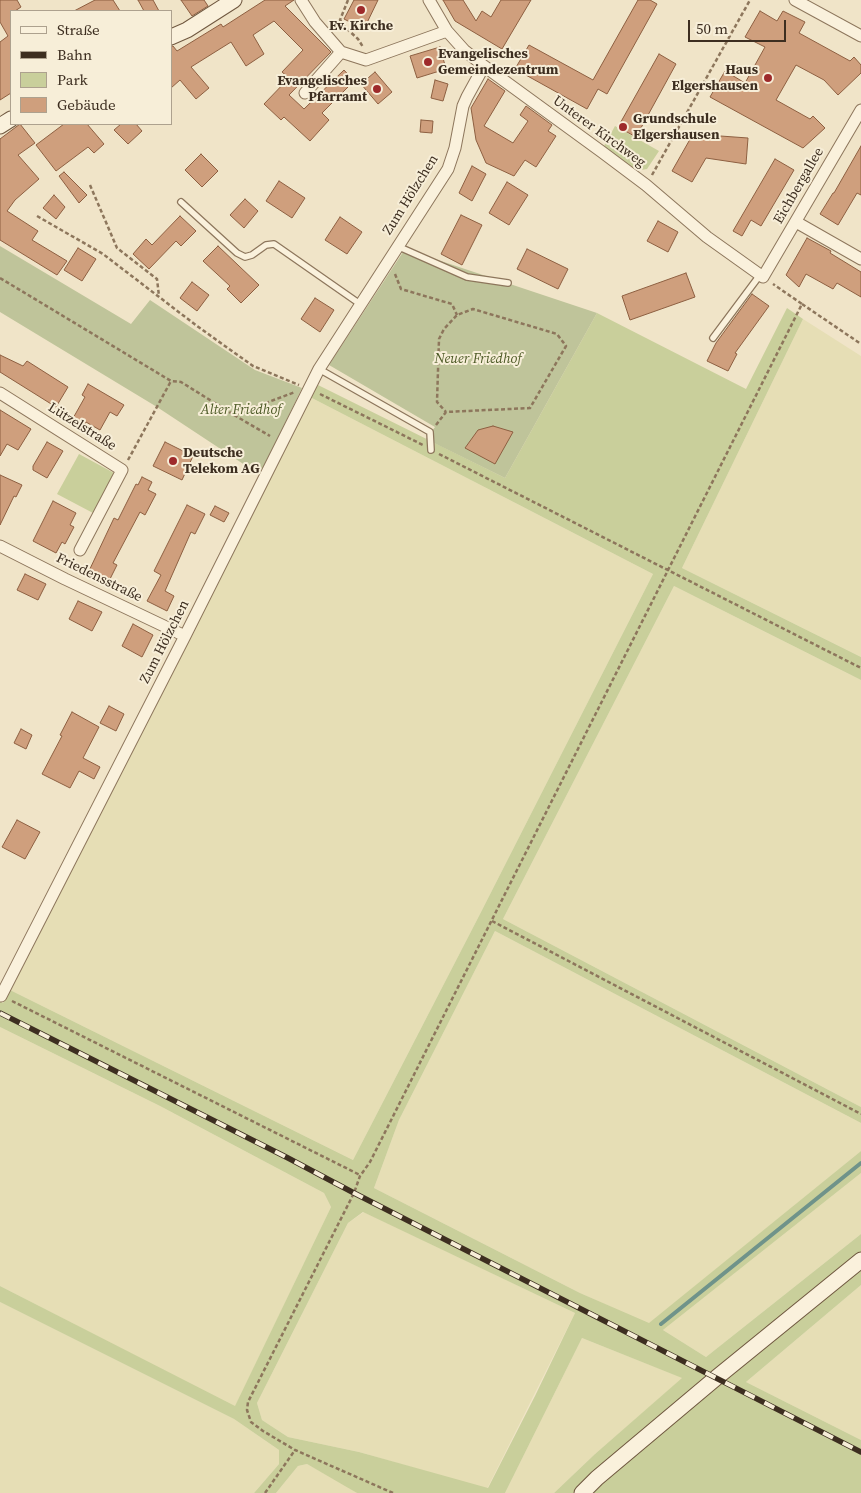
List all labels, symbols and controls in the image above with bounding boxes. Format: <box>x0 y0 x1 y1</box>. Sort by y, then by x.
marker: Ev. Kirche <box>355 4 367 16</box>
legend <box>10 10 172 125</box>
scale bar <box>691 10 788 42</box>
place label: Ev. Kirche <box>329 18 393 34</box>
text: 50 m <box>696 18 728 39</box>
text: Straße <box>57 19 100 40</box>
text: Bahn <box>57 44 92 65</box>
place label: Evangelisches Gemeindezentrum <box>438 46 558 78</box>
marker: Evangelisches Gemeindezentrum <box>422 56 434 68</box>
place label: Haus Elgershausen <box>671 62 758 94</box>
text: Park <box>57 69 88 90</box>
marker: Haus Elgershausen <box>762 72 774 84</box>
place label: Evangelisches Pfarramt <box>277 73 367 105</box>
marker: Evangelisches Pfarramt <box>371 83 383 95</box>
street label: Unterer Kirchweg <box>549 93 649 171</box>
text: Gebäude <box>57 94 116 115</box>
place label: Grundschule Elgershausen <box>633 111 720 144</box>
marker: Grundschule Elgershausen <box>617 121 629 133</box>
street label: Eichbergallee <box>770 145 828 227</box>
street label: Zum Hölzchen <box>380 152 442 238</box>
park label: Neuer Friedhof <box>435 351 521 367</box>
street label: Lützelstraße <box>45 399 119 455</box>
park label: Alter Friedhof <box>201 402 281 418</box>
place label: Deutsche Telekom AG <box>183 445 260 478</box>
marker: Deutsche Telekom AG <box>167 455 179 467</box>
street label: Friedensstraße <box>53 550 145 606</box>
street label: Zum Hölzchen <box>137 598 193 686</box>

